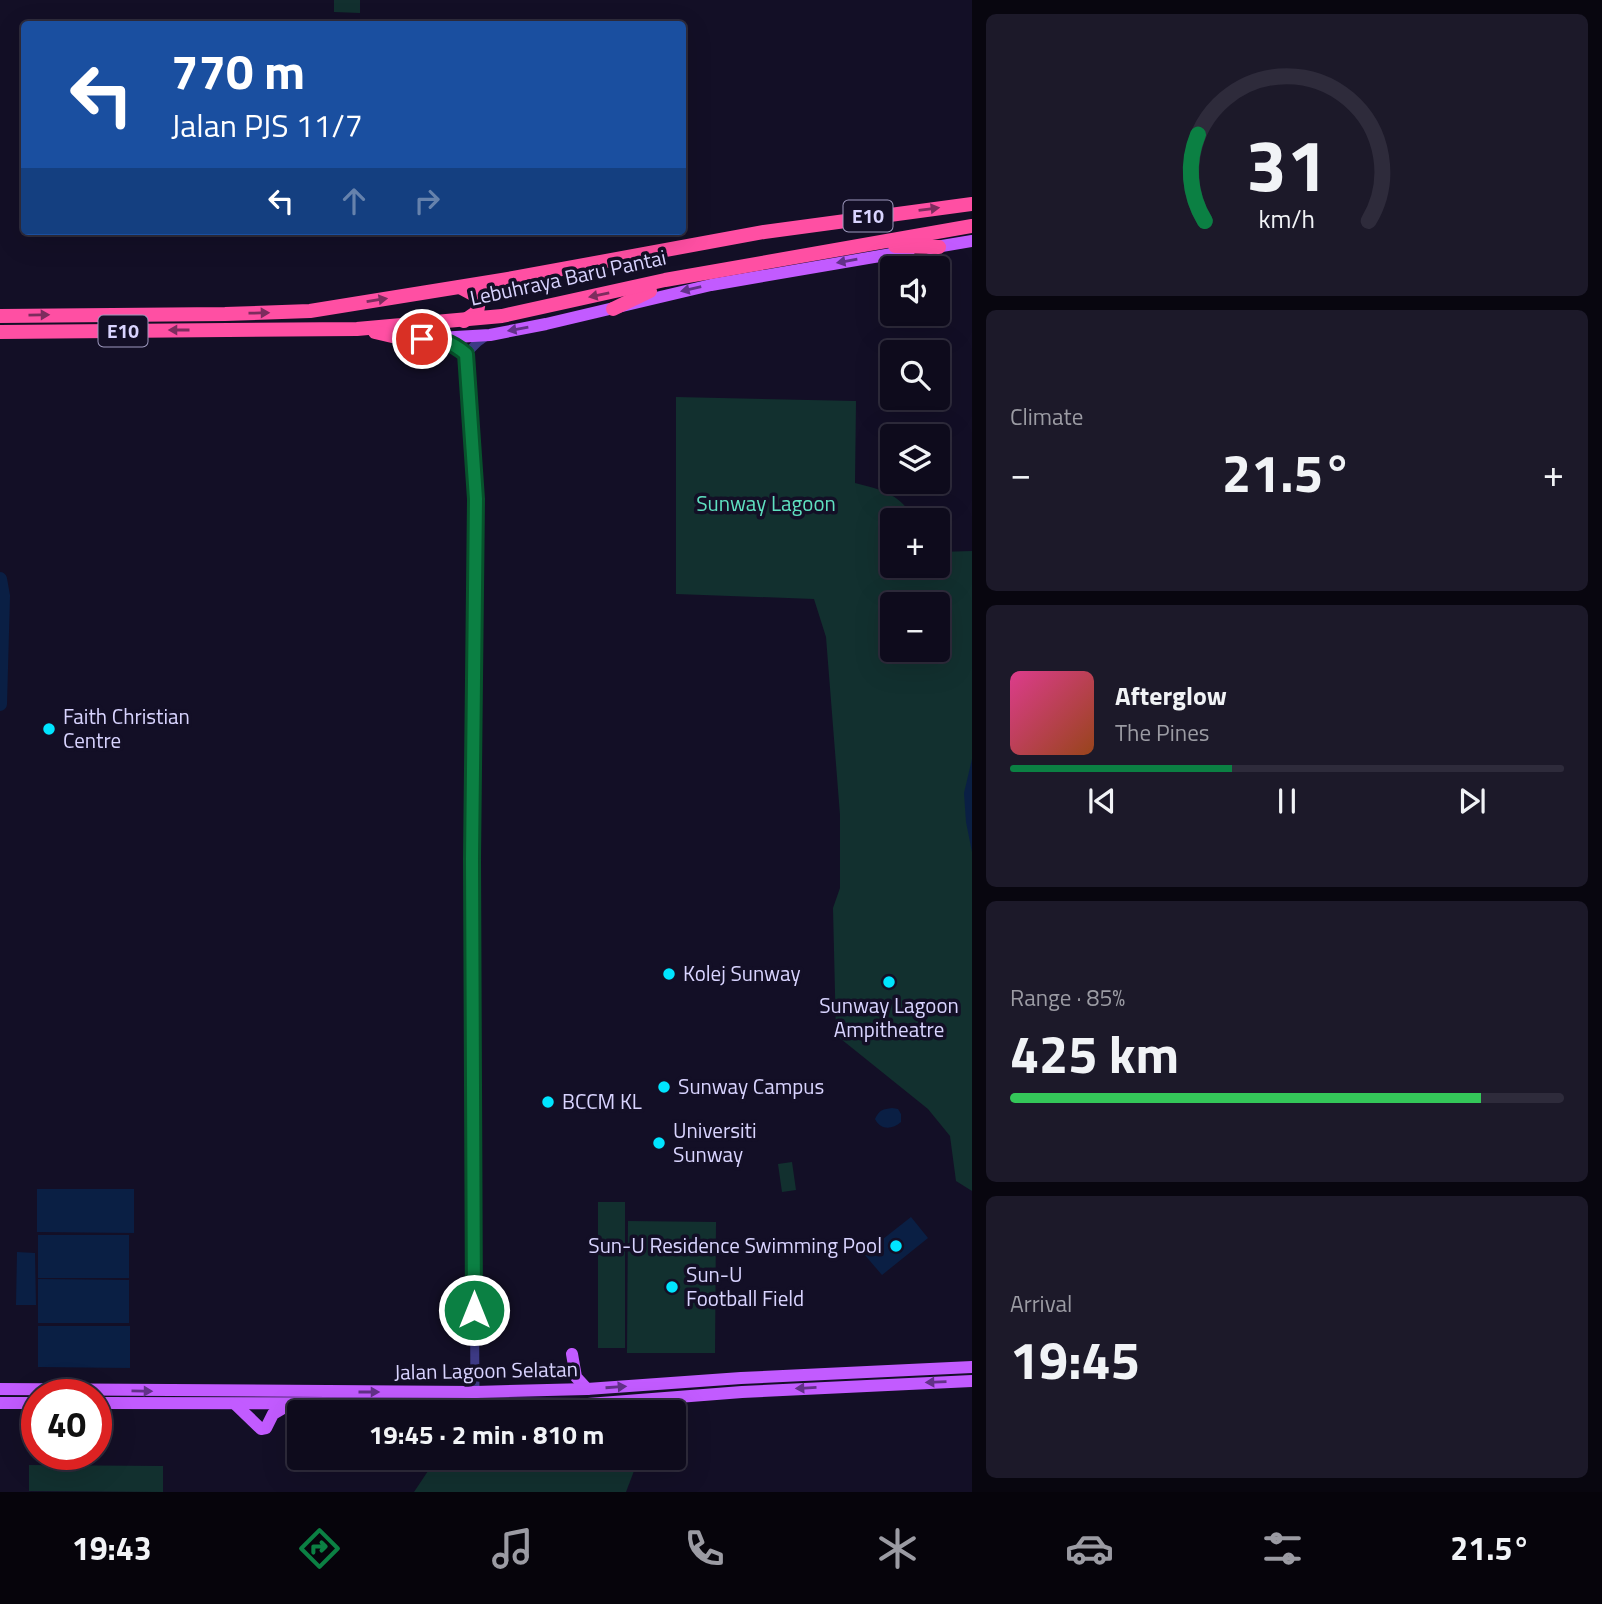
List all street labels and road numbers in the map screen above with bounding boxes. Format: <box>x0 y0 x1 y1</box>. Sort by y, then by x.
road number: E10 <box>844 200 892 232</box>
street label: Lebuhraya Baru Pantai <box>467 241 669 313</box>
road number: E10 <box>99 316 148 346</box>
street label: Jalan Lagoon Selatan <box>394 1352 578 1388</box>

